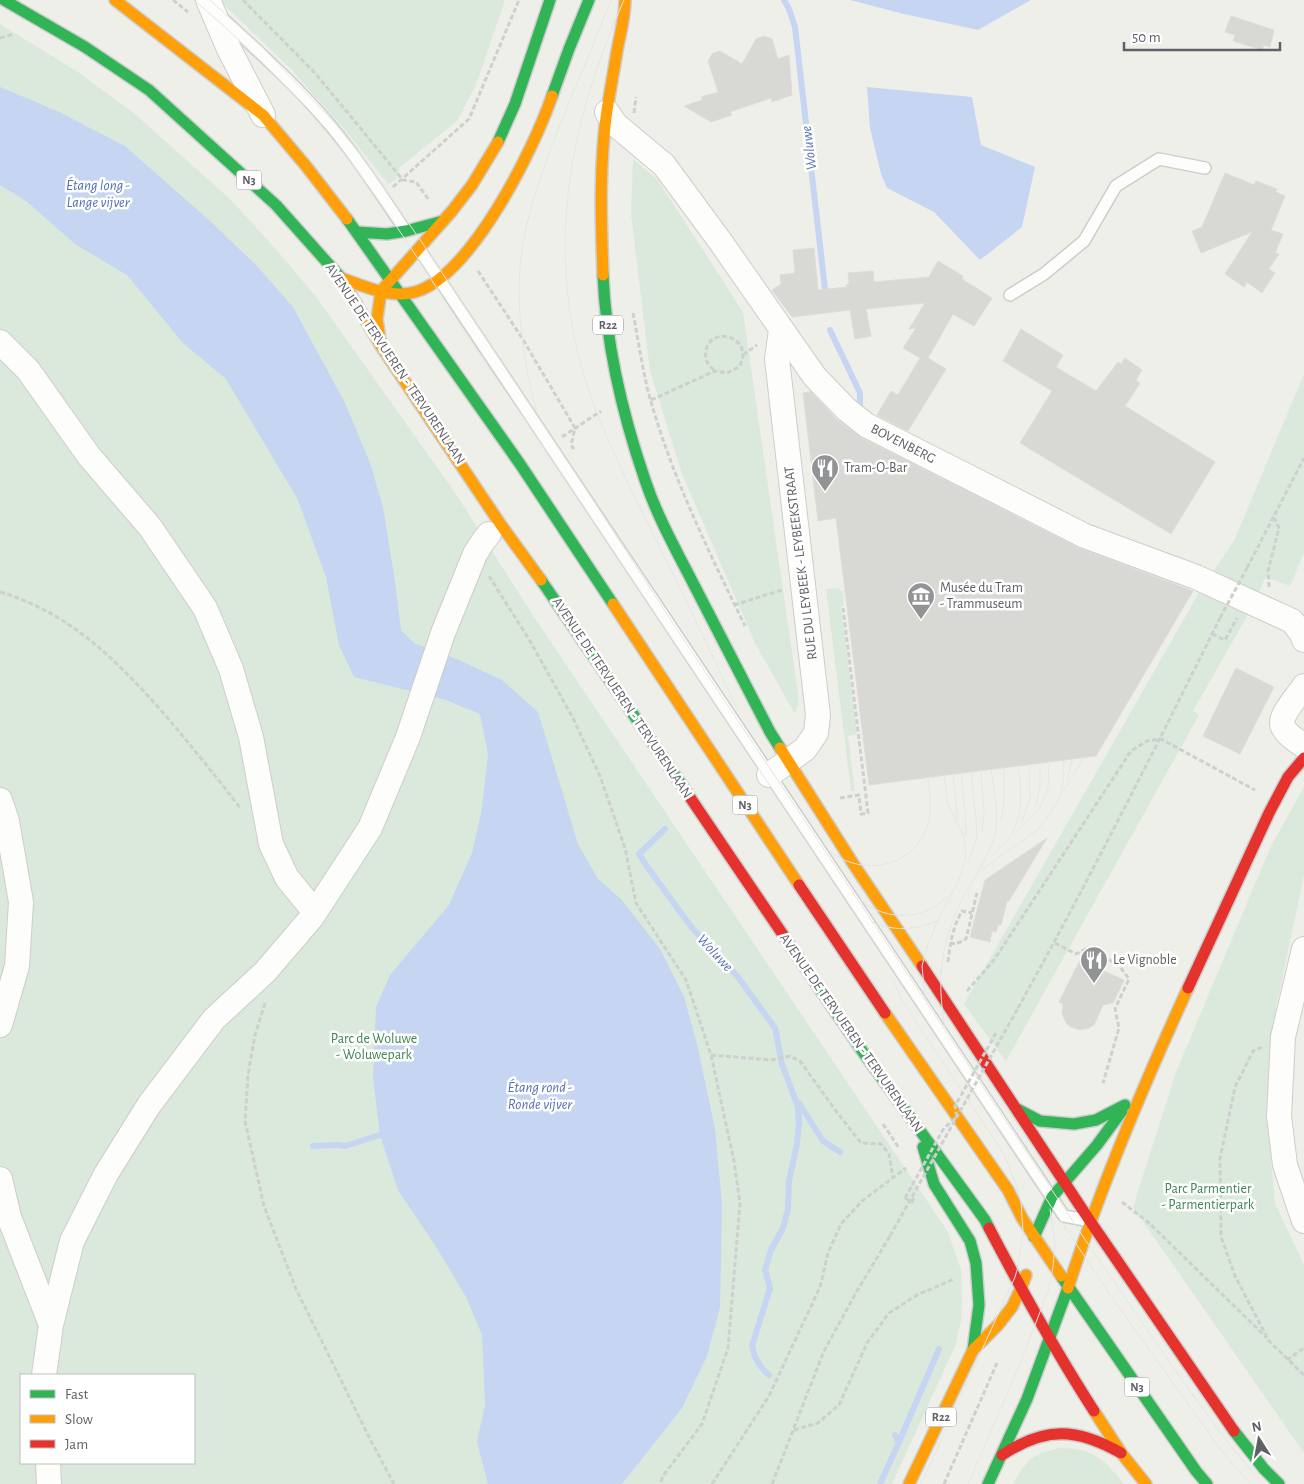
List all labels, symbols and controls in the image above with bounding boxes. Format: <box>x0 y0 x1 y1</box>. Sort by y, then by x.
scale bar <box>1124 20 1280 52</box>
text: 50 m <box>1132 30 1161 45</box>
water label: Woluwe <box>799 125 819 171</box>
road number: N3 <box>236 170 262 190</box>
water label: Étang long - Lange vijver <box>66 176 131 210</box>
street label: AVENUE DE TERVUEREN - TERVURENLAAN <box>322 261 468 467</box>
road number: R22 <box>593 316 623 334</box>
street label: BOVENBERG <box>868 422 938 466</box>
restaurant icon: Tram-O-Bar <box>810 453 840 492</box>
place label: Tram-O-Bar <box>844 461 908 475</box>
street label: RUE DU LEYBEEK - LEYBEEKSTRAAT <box>782 465 820 661</box>
museum icon: Musée du Tram - Trammuseum <box>906 581 936 620</box>
place label: Musée du Tram - Trammuseum <box>940 581 1023 611</box>
street label: AVENUE DE TERVUEREN - TERVURENLAAN <box>549 595 695 801</box>
road number: N3 <box>732 796 758 814</box>
street label: AVENUE DE TERVUEREN - TERVURENLAAN <box>777 931 925 1135</box>
water label: Woluwe <box>694 932 736 975</box>
restaurant icon: Le Vignoble <box>1079 945 1109 984</box>
place label: Le Vignoble <box>1113 953 1177 967</box>
park label: Parc de Woluwe - Woluwepark <box>331 1032 417 1062</box>
water label: Étang rond - Ronde vijver <box>508 1078 573 1112</box>
park label: Parc Parmentier - Parmentierpark <box>1162 1182 1255 1212</box>
legend <box>20 1374 195 1464</box>
road number: N3 <box>1124 1378 1150 1396</box>
text: Fast <box>65 1387 89 1402</box>
road number: R22 <box>926 1408 956 1426</box>
text: Slow <box>65 1412 93 1427</box>
north arrow <box>1234 1414 1284 1464</box>
text: N <box>1251 1419 1263 1435</box>
text: Jam <box>65 1437 88 1452</box>

